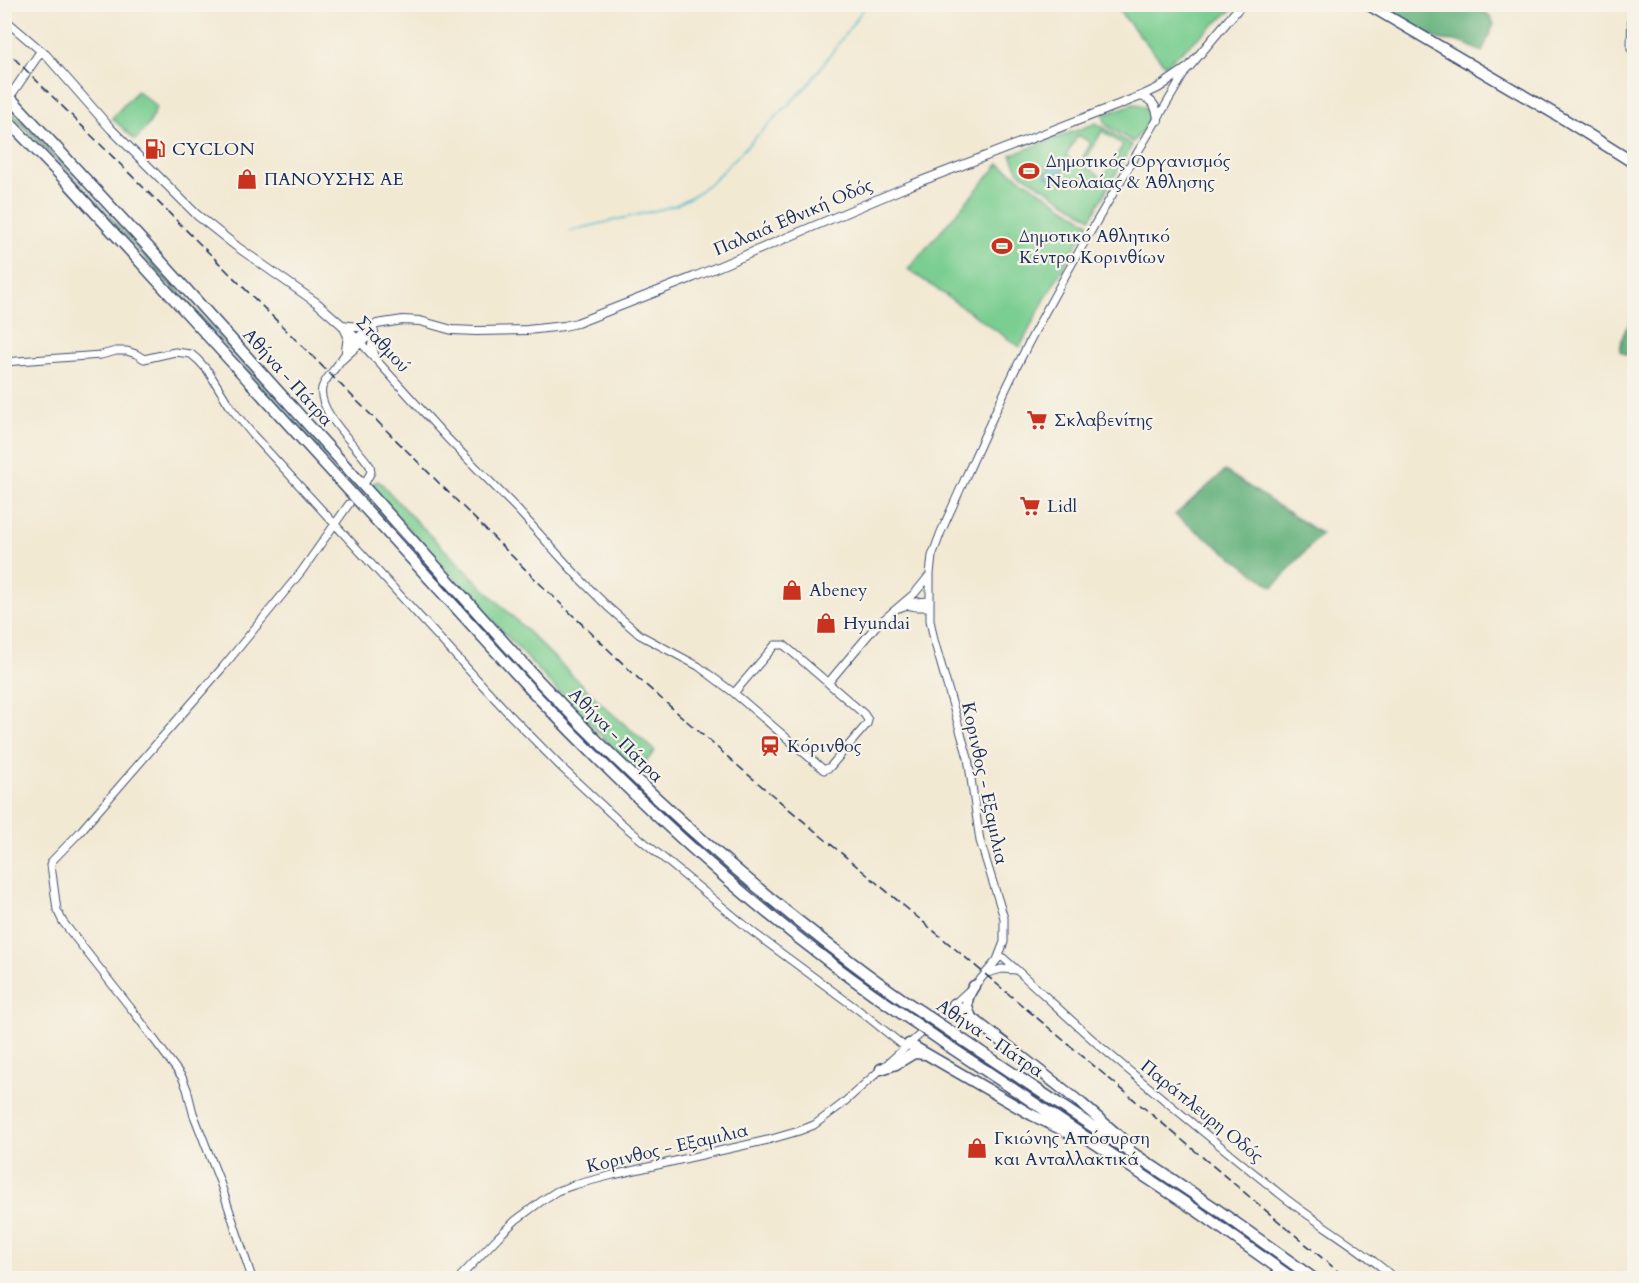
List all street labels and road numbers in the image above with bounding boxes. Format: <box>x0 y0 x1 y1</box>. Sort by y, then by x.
street label: Παλαιά Εθνική Οδός <box>710 173 877 262</box>
street label: Σταθμού <box>350 310 415 378</box>
street label: Αθήνα - Πάτρα <box>237 323 339 432</box>
street label: Αθήνα - Πάτρα <box>563 683 668 788</box>
street label: Κορινθος - Εξαμιλια <box>955 700 1014 866</box>
street label: Αθήνα - Πάτρα <box>931 993 1048 1084</box>
street label: Παράπλευρη Οδός <box>1135 1054 1269 1169</box>
street label: Κορινθος - Εξαμιλια <box>584 1118 750 1179</box>

